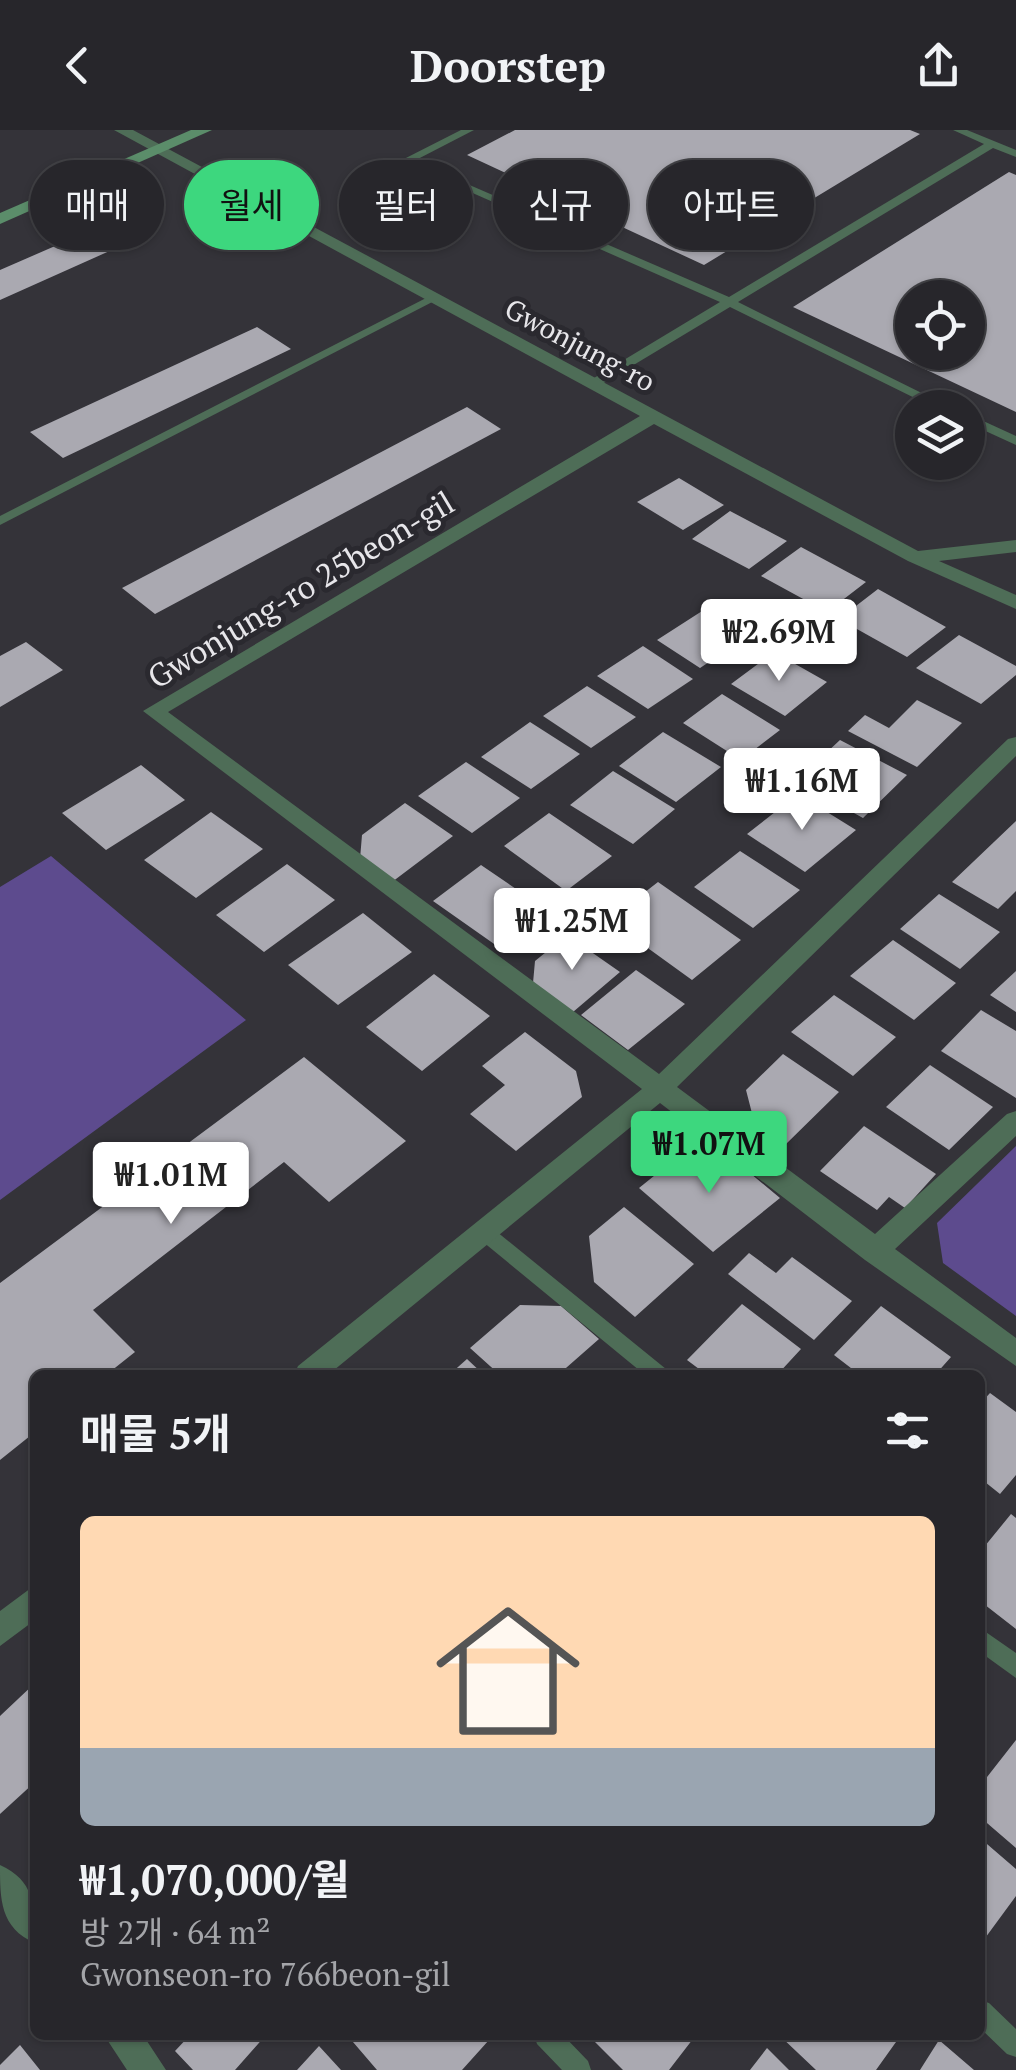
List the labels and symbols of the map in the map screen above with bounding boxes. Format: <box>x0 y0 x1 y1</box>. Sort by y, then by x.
street label: Gwonjung-ro <box>499 289 662 400</box>
street label: Gwonjung-ro 25beon-gil <box>139 481 462 697</box>
pin: ₩2.69M <box>698 599 860 684</box>
pin: ₩1.16M <box>721 748 883 833</box>
pin: ₩1.25M <box>491 888 653 973</box>
pin: ₩1.07M <box>628 1111 790 1196</box>
pin: ₩1.01M <box>90 1142 252 1227</box>

